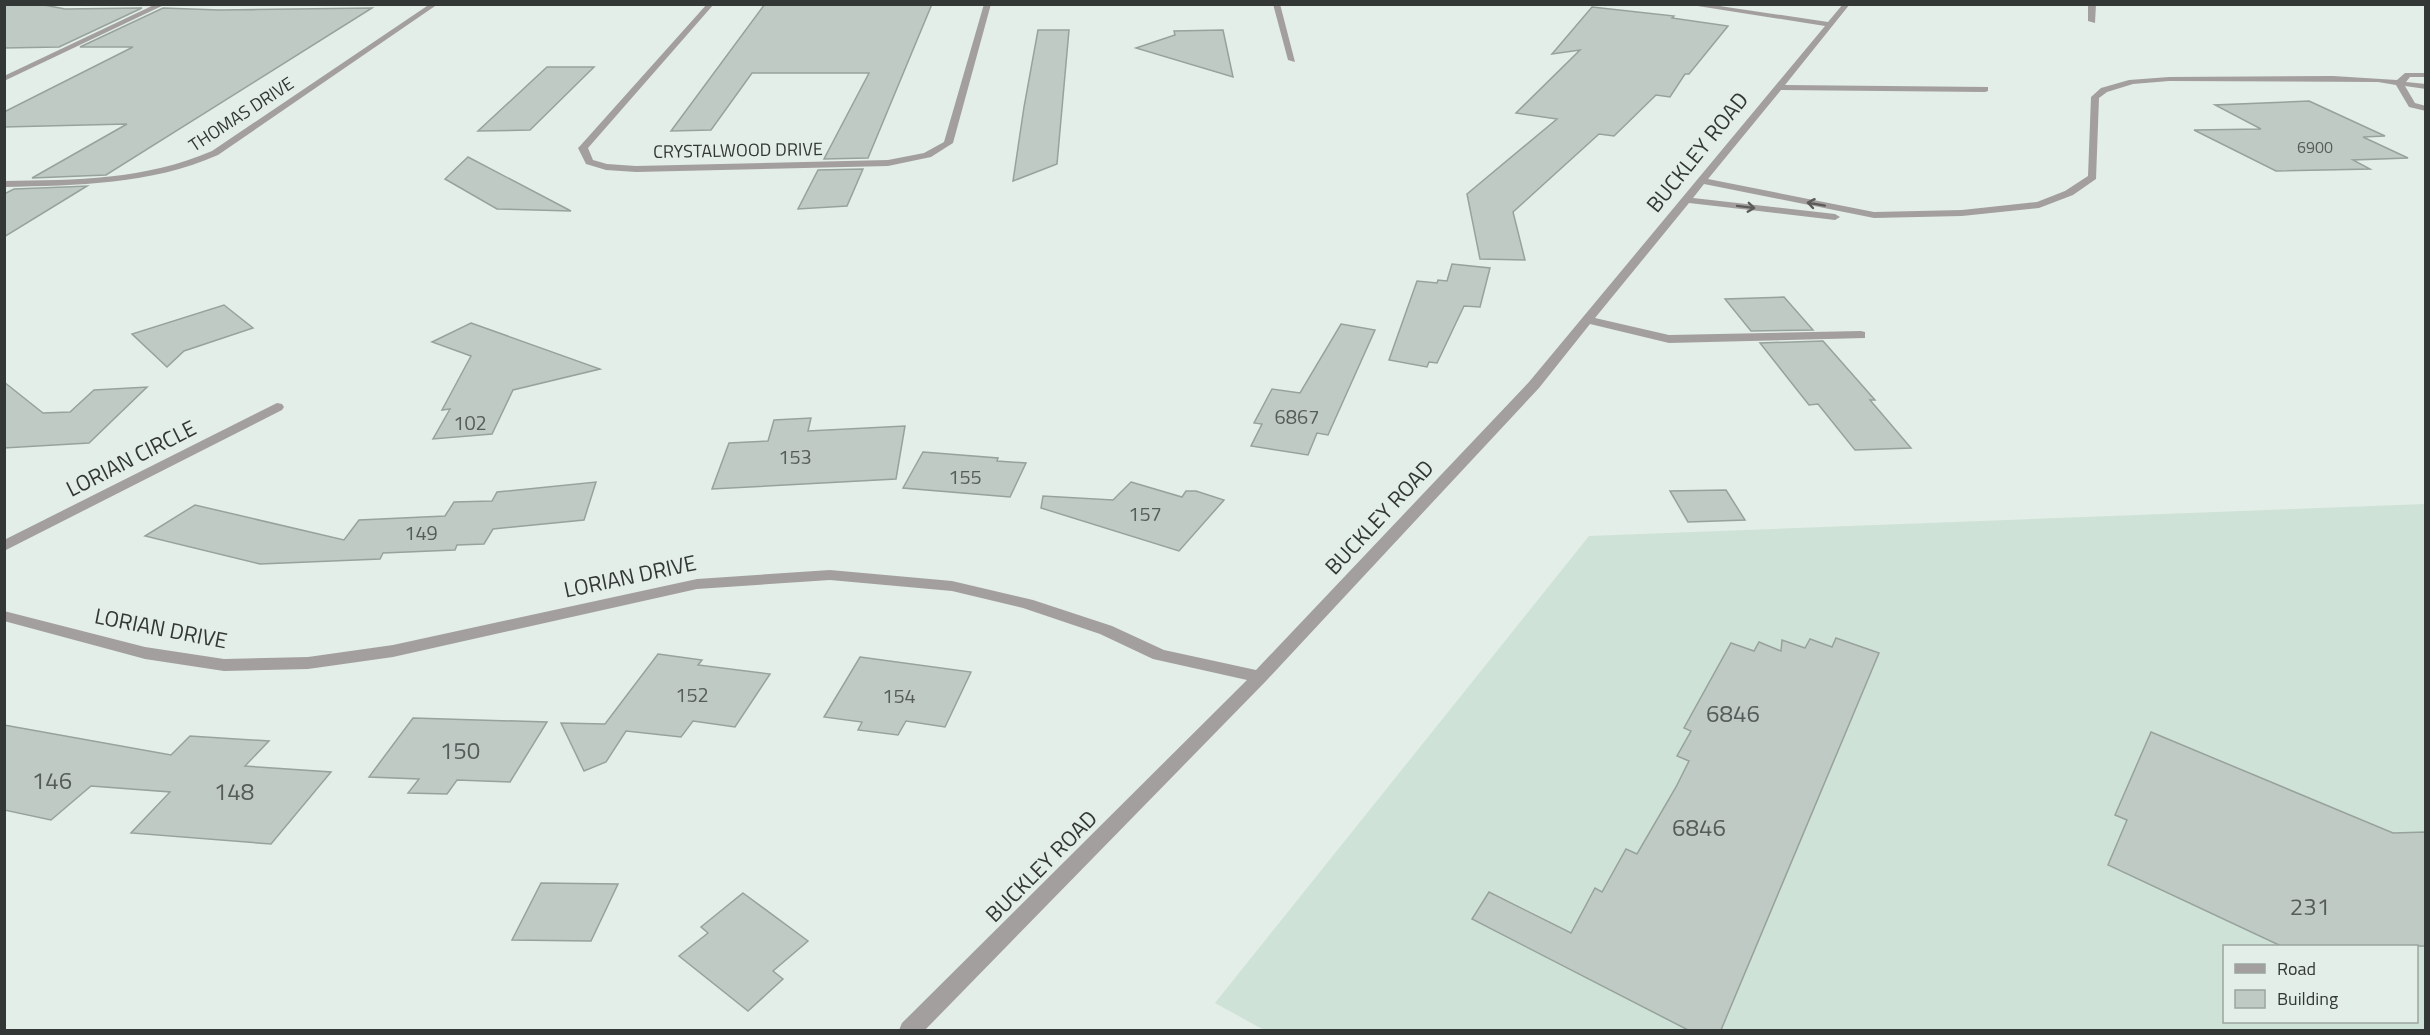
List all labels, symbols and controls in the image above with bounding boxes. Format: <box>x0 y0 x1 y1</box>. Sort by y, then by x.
street label: THOMAS DRIVE <box>183 70 299 158</box>
street label: BUCKLEY ROAD <box>1638 84 1756 220</box>
street label: CRYSTALWOOD DRIVE <box>653 135 823 165</box>
house number: 6900 <box>2297 135 2333 159</box>
one-way arrow <box>1807 198 1827 209</box>
one-way arrow <box>1736 202 1756 213</box>
house number: 6867 <box>1275 401 1319 432</box>
house number: 102 <box>453 407 487 438</box>
street label: LORIAN CIRCLE <box>60 411 202 505</box>
house number: 153 <box>778 441 812 472</box>
street label: BUCKLEY ROAD <box>1317 452 1441 582</box>
house number: 155 <box>948 461 982 492</box>
house number: 157 <box>1128 498 1162 529</box>
house number: 149 <box>404 517 438 548</box>
street label: LORIAN DRIVE <box>561 545 699 607</box>
street label: LORIAN DRIVE <box>92 598 230 658</box>
house number: 152 <box>675 679 709 710</box>
house number: 154 <box>882 680 916 711</box>
house number: 6846 <box>1706 695 1760 731</box>
house number: 150 <box>440 732 480 768</box>
house number: 146 <box>32 762 72 798</box>
house number: 148 <box>214 773 254 809</box>
street label: BUCKLEY ROAD <box>977 802 1105 930</box>
house number: 6846 <box>1672 809 1726 845</box>
house number: 231 <box>2290 888 2330 924</box>
legend <box>2223 945 2418 1023</box>
text: Road <box>2277 955 2316 982</box>
text: Building <box>2277 985 2338 1012</box>

